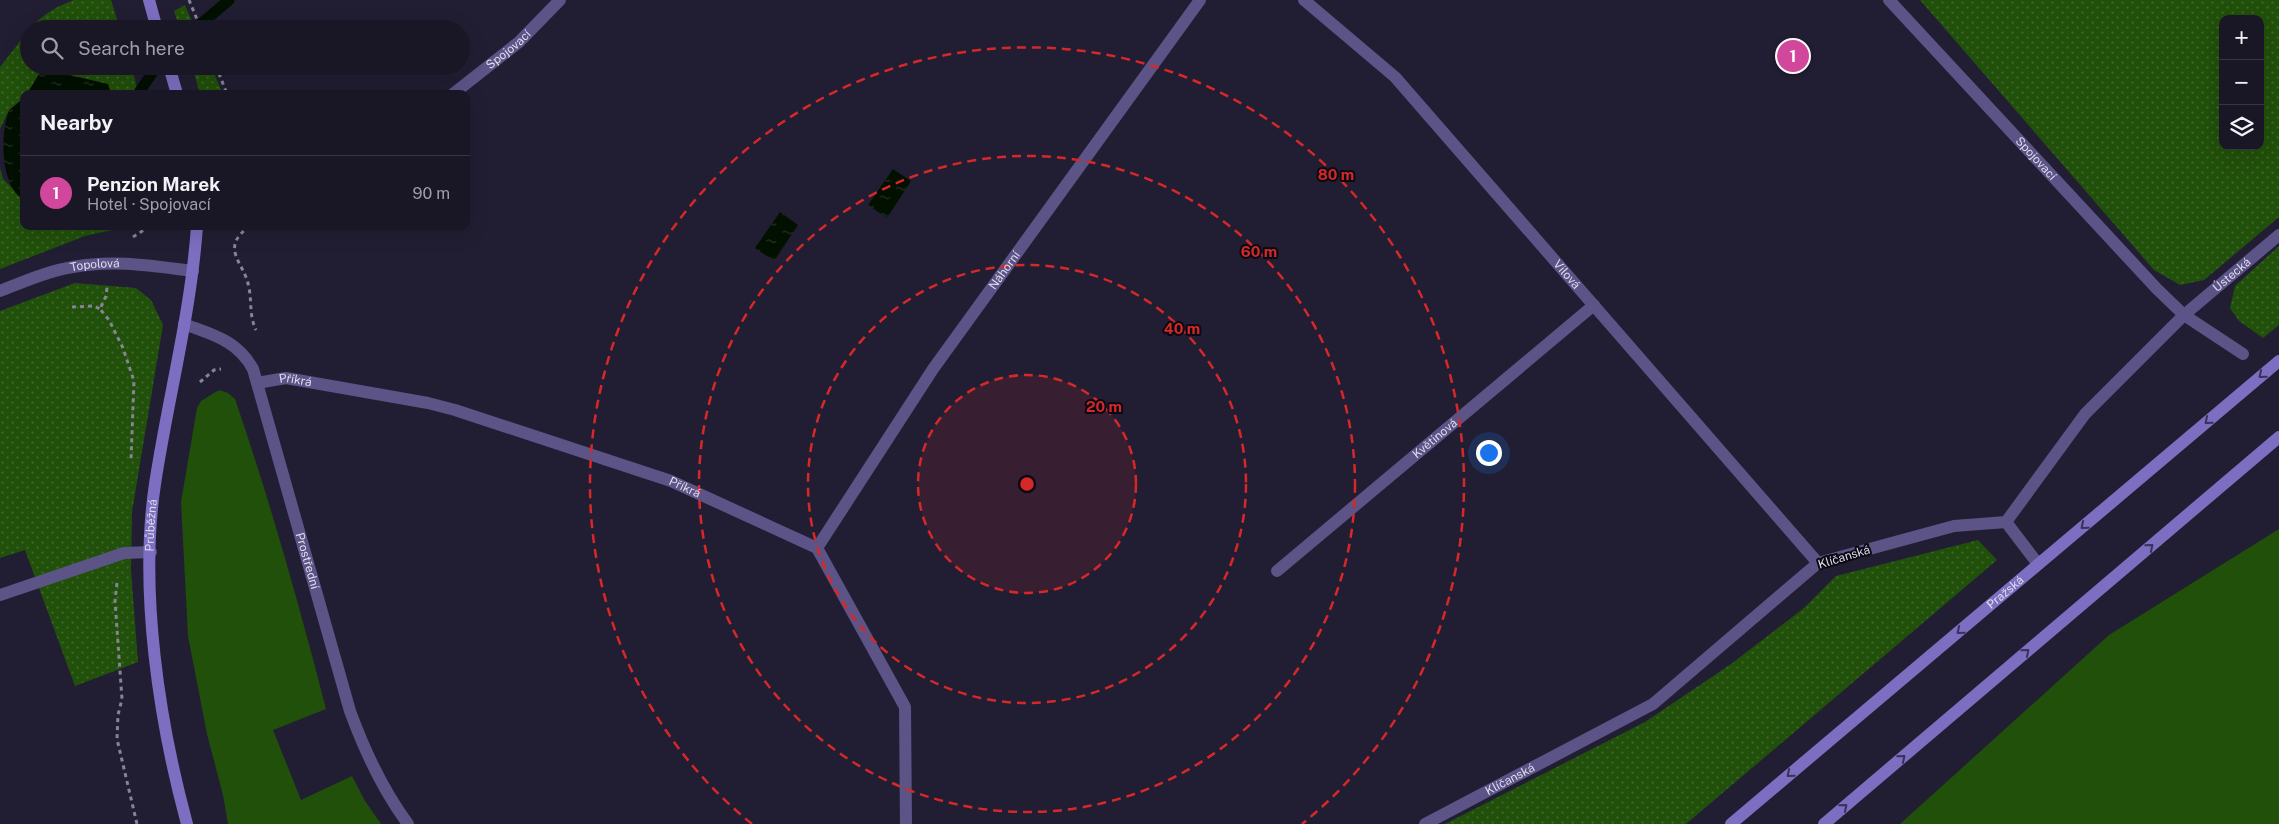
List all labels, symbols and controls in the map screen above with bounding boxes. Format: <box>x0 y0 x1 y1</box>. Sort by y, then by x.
map controls <box>2219 15 2264 150</box>
button: + <box>2219 15 2264 60</box>
search box <box>20 20 470 75</box>
street label: Spojovací <box>483 26 534 72</box>
icon: search <box>38 34 66 62</box>
text: Search here <box>78 37 185 59</box>
pin: 1 <box>1777 37 1809 75</box>
button: − <box>2219 60 2264 105</box>
button: layers <box>2219 105 2264 150</box>
text: Nearby <box>40 110 113 135</box>
street label: Spojovací <box>2012 134 2060 184</box>
text: 80 m <box>1318 166 1354 183</box>
text: Penzion Marek <box>87 173 220 195</box>
text: 1 <box>53 184 59 203</box>
text: 90 m <box>413 184 450 203</box>
text: Hotel · Spojovací <box>87 195 211 214</box>
text: 60 m <box>1241 243 1277 260</box>
street label: Náhorní <box>986 248 1024 292</box>
street label: Ústecká <box>2210 255 2254 295</box>
street label: Topolová <box>69 256 120 274</box>
street label: Vilová <box>1551 257 1583 292</box>
text: 40 m <box>1164 320 1200 337</box>
one-way arrow <box>2259 369 2268 378</box>
street label: Příkrá <box>278 371 313 389</box>
text: 20 m <box>1086 398 1122 415</box>
one-way arrow <box>2205 415 2214 423</box>
street label: Květinová <box>1410 416 1460 461</box>
your location <box>1476 440 1502 466</box>
street label: Příkrá <box>667 474 703 501</box>
centre of rings <box>1018 475 1036 493</box>
street label: Průběžná <box>142 499 160 552</box>
one-way arrow <box>2081 520 2090 528</box>
street label: Prostřední <box>293 531 322 592</box>
street label: Klíčanská <box>1816 542 1872 572</box>
one-way arrow <box>2144 544 2153 553</box>
street label: Pražská <box>1984 573 2026 612</box>
one-way arrow <box>1957 625 1966 633</box>
one-way arrow <box>2020 649 2029 658</box>
one-way arrow <box>1896 755 1905 763</box>
street label: Klíčanská <box>1483 761 1537 798</box>
one-way arrow <box>1786 769 1795 778</box>
one-way arrow <box>1839 803 1848 812</box>

